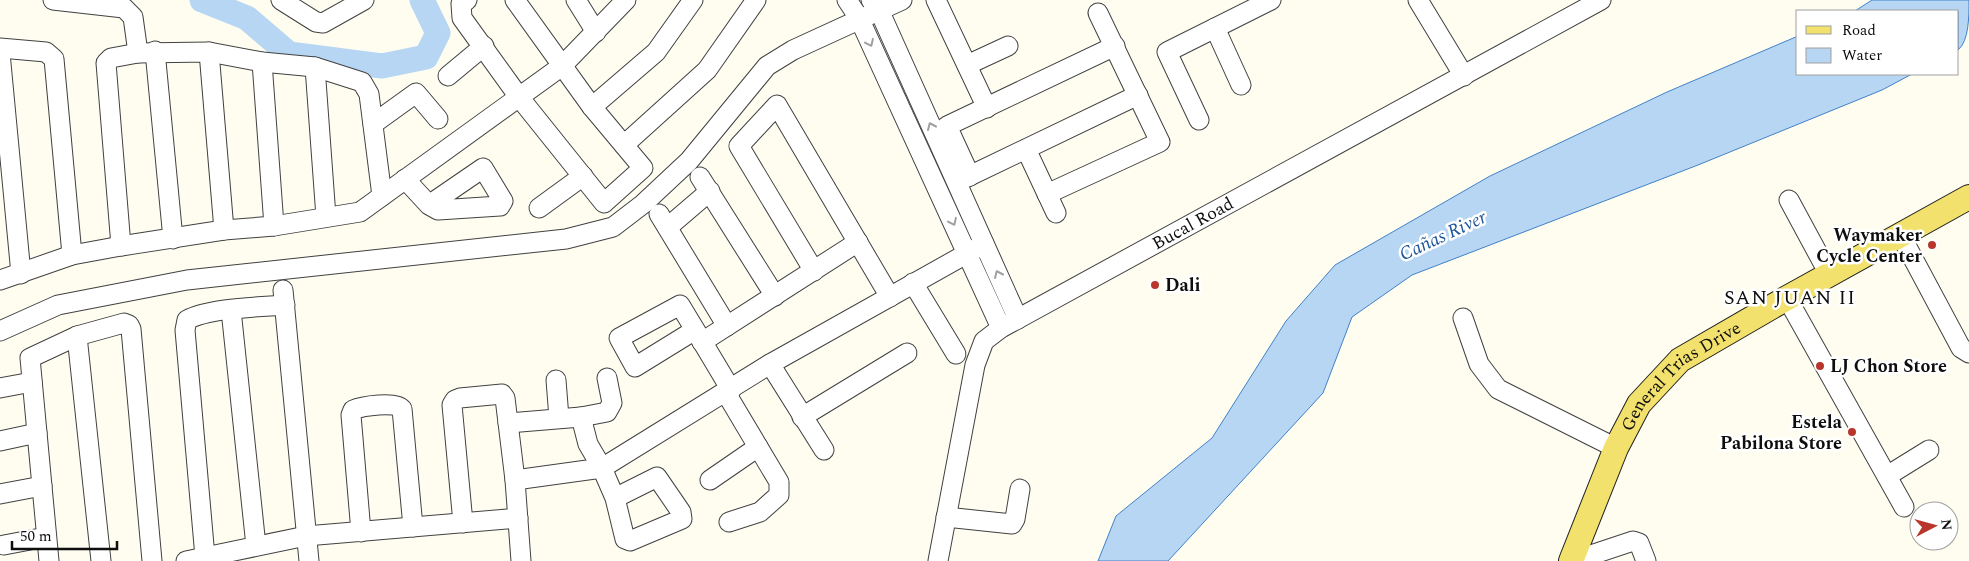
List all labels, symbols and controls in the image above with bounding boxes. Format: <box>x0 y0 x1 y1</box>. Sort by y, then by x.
legend <box>1796 10 1959 75</box>
text: Road <box>1842 19 1876 42</box>
one-way arrow <box>864 38 874 47</box>
text: Water <box>1842 44 1882 67</box>
one-way arrow <box>927 122 938 131</box>
street label: Bucal Road <box>1147 190 1239 257</box>
water label: Cañas River <box>1394 203 1492 269</box>
one-way arrow <box>946 217 957 226</box>
place label: Waymaker Cycle Center <box>1816 222 1922 270</box>
marker: Waymaker Cycle Center <box>1926 239 1938 251</box>
one-way arrow <box>993 270 1004 279</box>
place label: Dali <box>1165 272 1201 299</box>
marker: Dali <box>1149 279 1161 291</box>
district label: SAN JUAN II <box>1724 283 1856 313</box>
street label: General Trias Drive <box>1614 314 1746 436</box>
place label: LJ Chon Store <box>1830 353 1947 380</box>
marker: LJ Chon Store <box>1814 360 1826 372</box>
place label: Estela Pabilona Store <box>1720 409 1843 457</box>
marker: Estela Pabilona Store <box>1846 426 1858 438</box>
north arrow <box>1909 501 1959 551</box>
scale bar <box>12 518 118 550</box>
text: N <box>1935 518 1957 531</box>
text: 50 m <box>20 525 52 548</box>

